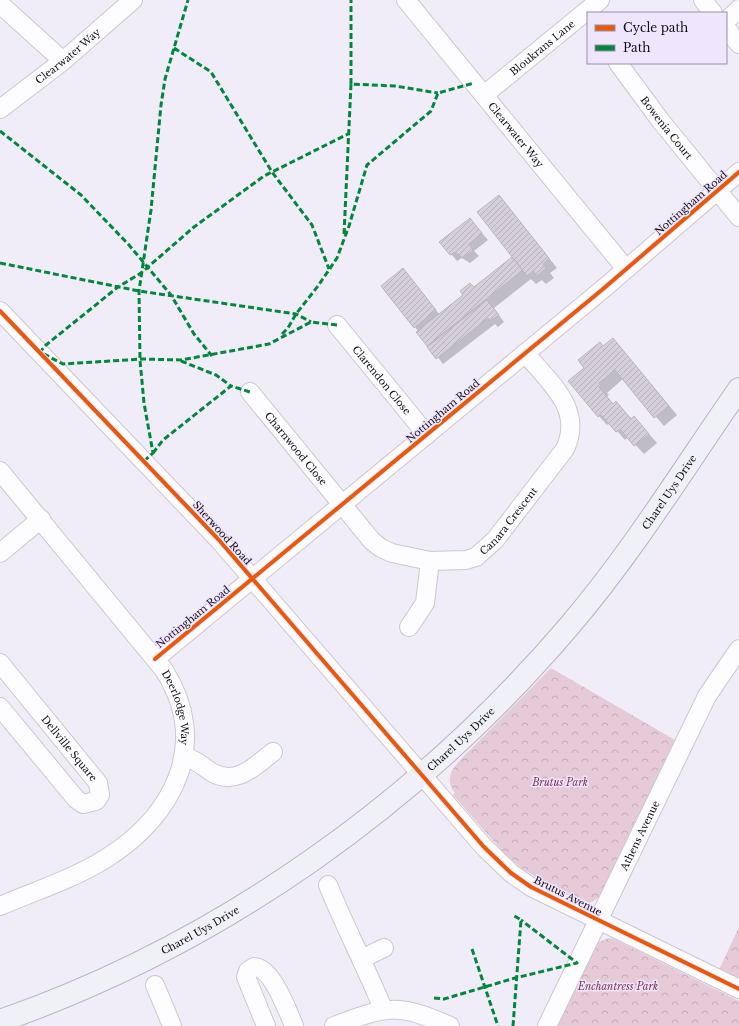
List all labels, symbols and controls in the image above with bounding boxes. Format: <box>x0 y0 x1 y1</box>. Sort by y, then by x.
legend <box>587 12 727 64</box>
street label: Bloukrans Lane <box>507 17 577 78</box>
text: Cycle path <box>623 20 688 35</box>
street label: Clearwater Way <box>32 25 103 86</box>
text: Path <box>623 40 651 55</box>
street label: Bowenia Court <box>638 94 696 162</box>
street label: Clearwater Way <box>486 99 547 170</box>
street label: Nottingham Road <box>652 168 730 238</box>
street label: Clarendon Close <box>350 343 414 417</box>
street label: Nottingham Road <box>404 376 483 445</box>
street label: Charnwood Close <box>262 409 330 488</box>
street label: Charel Uys Drive <box>639 452 699 532</box>
street label: Canara Crescent <box>477 484 540 557</box>
street label: Sherwood Road <box>190 498 254 568</box>
street label: Nottingham Road <box>153 583 233 651</box>
street label: Deerlodge Way <box>159 668 192 746</box>
street label: Charel Uys Drive <box>424 704 497 774</box>
street label: Dellville Square <box>39 713 100 784</box>
park label: Brutus Park <box>531 776 588 789</box>
street label: Athens Avenue <box>617 798 662 873</box>
street label: Brutus Avenue <box>532 873 604 919</box>
street label: Charel Uys Drive <box>159 903 242 957</box>
park label: Enchantress Park <box>577 980 658 993</box>

